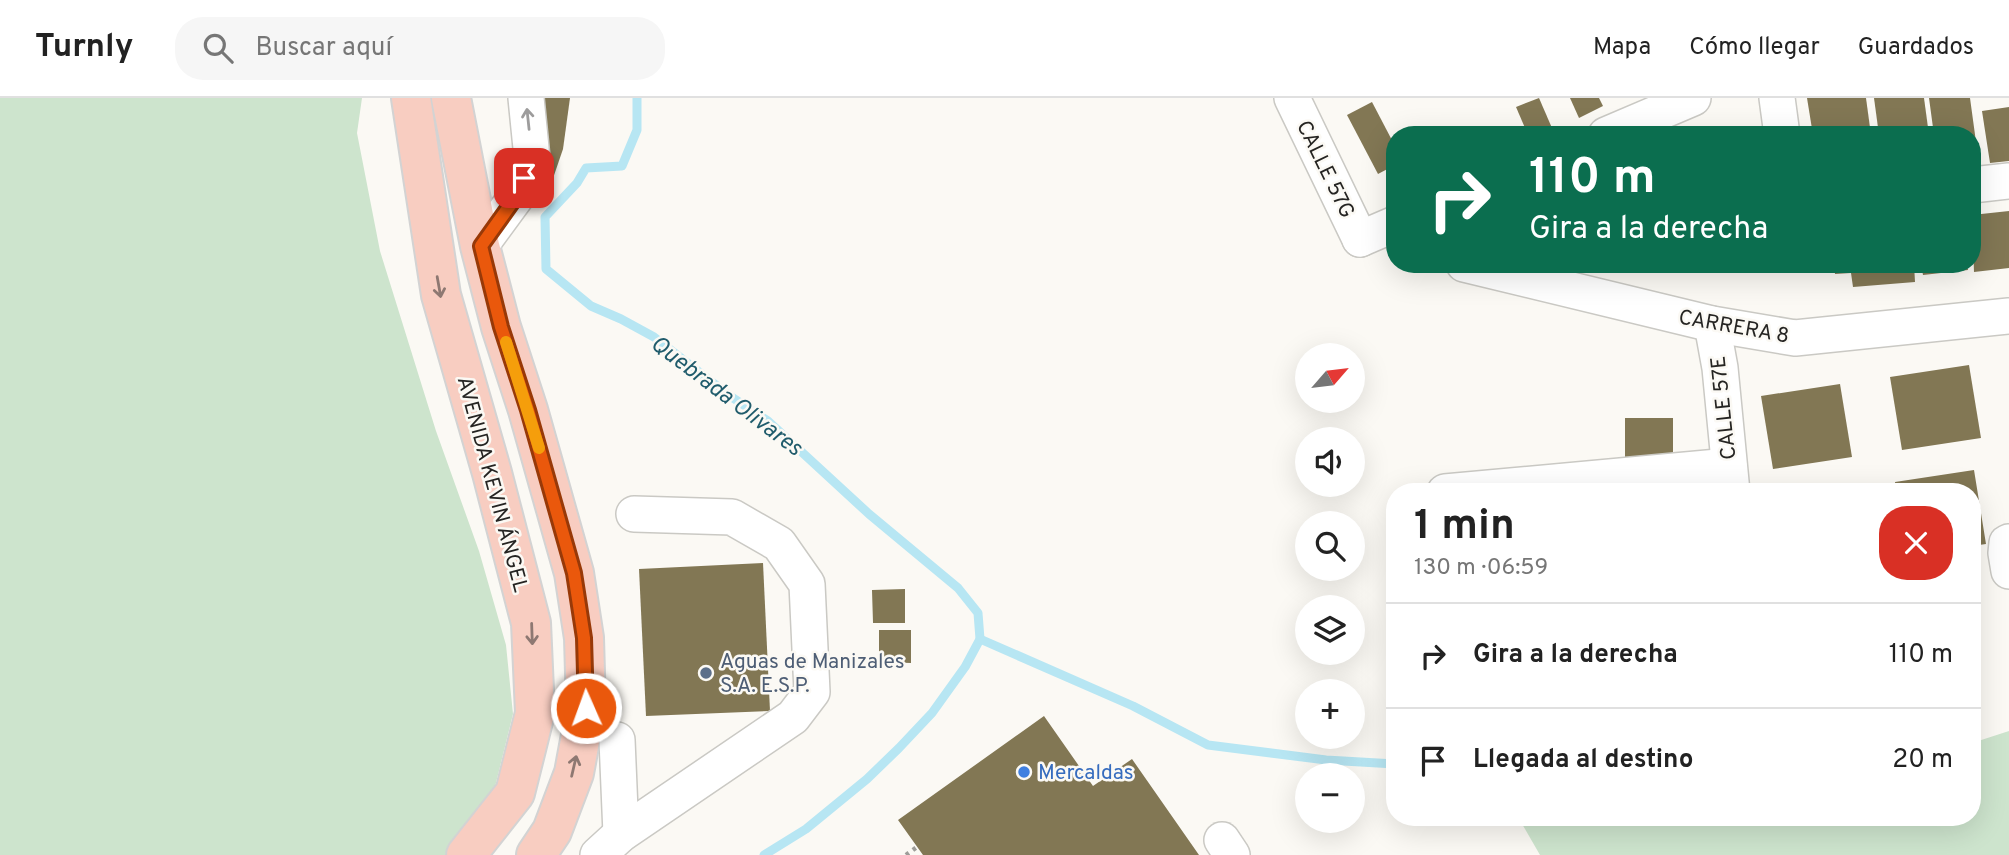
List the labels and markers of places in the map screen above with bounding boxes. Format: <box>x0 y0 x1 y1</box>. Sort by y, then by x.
pin <box>494 148 554 208</box>
place label: Aguas de Manizales S.A. E.S.P. <box>720 649 905 700</box>
marker: Aguas de Manizales S.A. E.S.P. <box>698 665 714 681</box>
place label: Mercaldas <box>1038 760 1134 787</box>
marker: Mercaldas <box>1016 764 1032 780</box>

